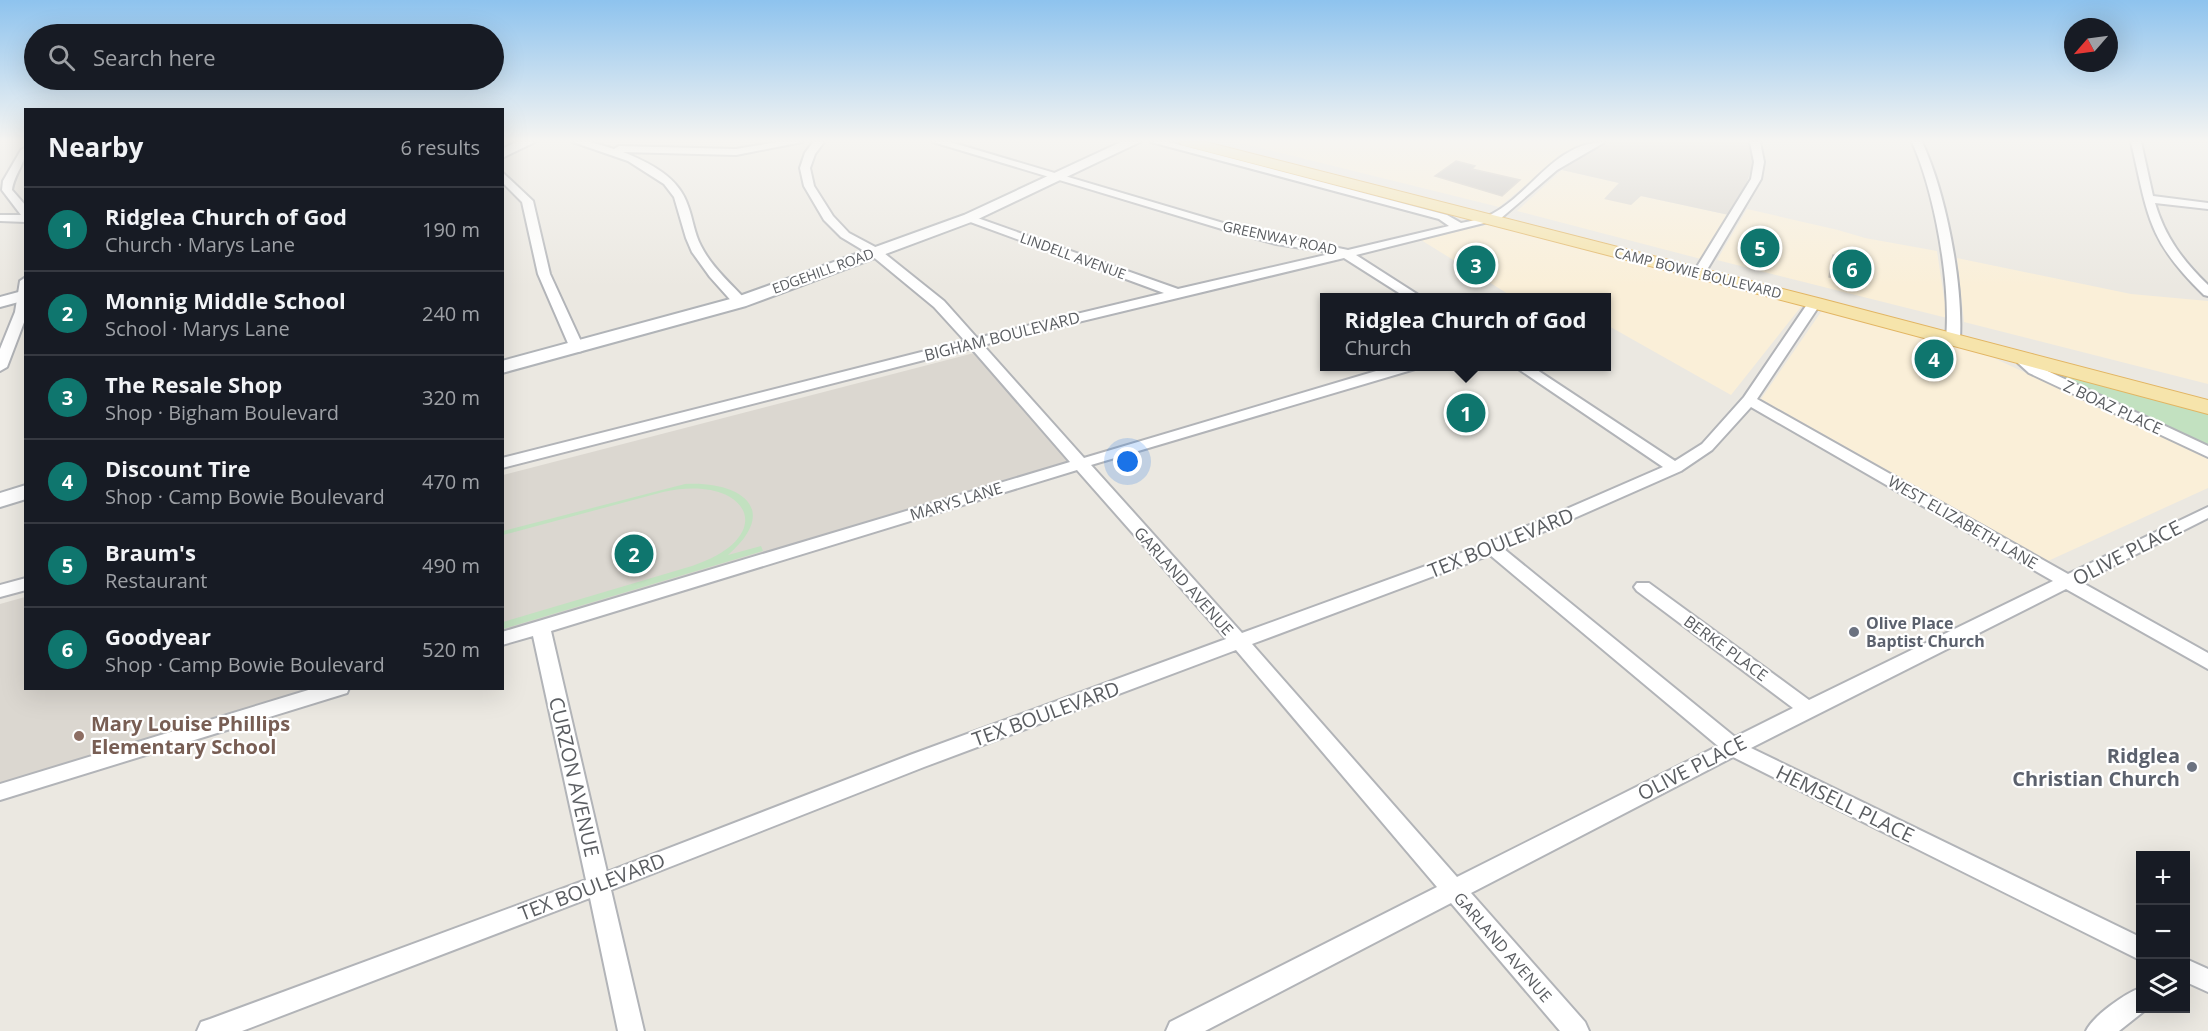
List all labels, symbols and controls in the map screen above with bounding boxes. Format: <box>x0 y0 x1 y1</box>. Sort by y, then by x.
north arrow <box>2064 18 2118 72</box>
search box <box>24 24 504 90</box>
icon: search <box>45 41 78 74</box>
text: Search here <box>93 42 216 72</box>
text: Nearby <box>48 129 143 165</box>
text: 6 results <box>400 134 480 161</box>
text: Ridglea Church of God <box>105 201 347 231</box>
text: 1 <box>62 216 73 243</box>
text: 190 m <box>422 216 480 243</box>
street label: GREENWAY ROAD <box>1221 216 1339 259</box>
pin: 5 <box>1740 226 1780 270</box>
street label: LINDELL AVENUE <box>1018 228 1129 284</box>
text: Church · Marys Lane <box>105 231 295 258</box>
pin: 3 <box>1456 242 1496 288</box>
street label: EDGEHILL ROAD <box>769 243 876 298</box>
street label: CAMP BOWIE BOULEVARD <box>1613 243 1784 303</box>
pin: 6 <box>1832 246 1872 292</box>
text: Monnig Middle School <box>105 285 346 315</box>
popup <box>1320 293 1611 371</box>
text: 2 <box>62 300 73 327</box>
text: 240 m <box>422 300 480 327</box>
text: Ridglea Church of God <box>1344 304 1587 334</box>
street label: BIGHAM BOULEVARD <box>922 306 1082 366</box>
text: School · Marys Lane <box>105 315 290 342</box>
text: Church <box>1344 334 1412 361</box>
pin: 4 <box>1914 336 1954 382</box>
text: The Resale Shop <box>105 369 282 399</box>
street label: Z BOAZ PLACE <box>2060 375 2166 439</box>
text: 3 <box>62 384 73 411</box>
text: 320 m <box>422 384 480 411</box>
pin: 1 <box>1446 390 1486 436</box>
text: Shop · Bigham Boulevard <box>105 399 339 426</box>
your location <box>1113 447 1142 476</box>
text: Discount Tire <box>105 453 251 483</box>
text: 4 <box>62 468 73 495</box>
text: 470 m <box>422 468 480 495</box>
street label: WEST ELIZABETH LANE <box>1884 470 2042 574</box>
street label: MARYS LANE <box>907 476 1005 526</box>
text: Shop · Camp Bowie Boulevard <box>105 483 385 510</box>
street label: TEX BOULEVARD <box>1424 501 1578 584</box>
street label: OLIVE PLACE <box>2068 514 2186 592</box>
street label: GARLAND AVENUE <box>1129 522 1239 640</box>
pin: 2 <box>614 532 654 576</box>
text: Braum's <box>105 537 196 567</box>
text: 5 <box>62 552 73 579</box>
text: 490 m <box>422 552 480 579</box>
text: Restaurant <box>105 567 207 594</box>
street label: BERKE PLACE <box>1679 610 1773 686</box>
place label: Olive Place Baptist Church <box>1866 612 1985 652</box>
text: Goodyear <box>105 621 211 651</box>
marker: Olive Place Baptist Church <box>1847 625 1861 639</box>
text: 6 <box>62 636 73 663</box>
text: 520 m <box>422 636 480 663</box>
text: Shop · Camp Bowie Boulevard <box>105 651 385 678</box>
street label: TEX BOULEVARD <box>968 674 1123 753</box>
street label: CURZON AVENUE <box>543 694 606 859</box>
place label: Mary Louise Phillips Elementary School <box>91 710 290 760</box>
marker: Mary Louise Phillips Elementary School <box>72 729 86 743</box>
street label: OLIVE PLACE <box>1633 729 1751 807</box>
place label: Ridglea Christian Church <box>2012 742 2180 792</box>
street label: HEMSELL PLACE <box>1772 758 1919 849</box>
marker: Ridglea Christian Church <box>2185 760 2199 774</box>
street label: TEX BOULEVARD <box>515 846 669 927</box>
map controls <box>2136 851 2190 1013</box>
button: + <box>2136 851 2190 905</box>
street label: GARLAND AVENUE <box>1449 887 1557 1007</box>
button: − <box>2136 905 2190 959</box>
button: layers <box>2136 959 2190 1013</box>

